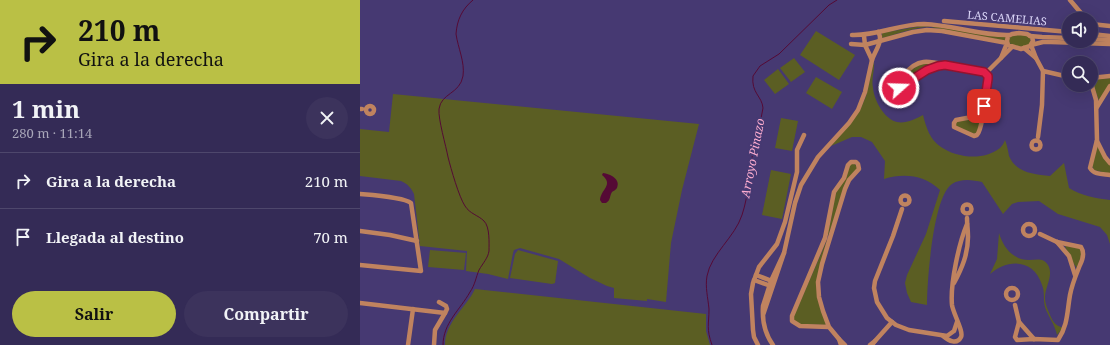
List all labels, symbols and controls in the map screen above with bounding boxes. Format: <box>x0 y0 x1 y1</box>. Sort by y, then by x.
street label: LAS CAMELIAS <box>967 7 1047 28</box>
text: 210 m <box>78 11 160 49</box>
map controls <box>1062 12 1098 92</box>
button: sound <box>1062 12 1098 48</box>
icon: right <box>12 16 64 68</box>
text: Gira a la derecha <box>78 47 224 71</box>
button: search <box>1062 56 1098 92</box>
position arrow <box>878 67 920 109</box>
pin <box>967 89 1001 123</box>
text: 1 min <box>12 92 80 125</box>
icon: arrive <box>973 95 995 117</box>
button: close <box>306 97 348 139</box>
water label: Arroyo Pinazo <box>736 117 769 200</box>
text: 280 m · 11:14 <box>12 124 92 142</box>
icon: right <box>12 170 34 192</box>
text: Gira a la derecha <box>46 171 176 191</box>
text: 210 m <box>305 171 348 191</box>
icon: arrive <box>12 226 34 248</box>
text: Llegada al destino <box>46 227 184 247</box>
text: 70 m <box>313 227 348 247</box>
button: Salir <box>12 291 176 337</box>
button: Compartir <box>184 291 348 337</box>

